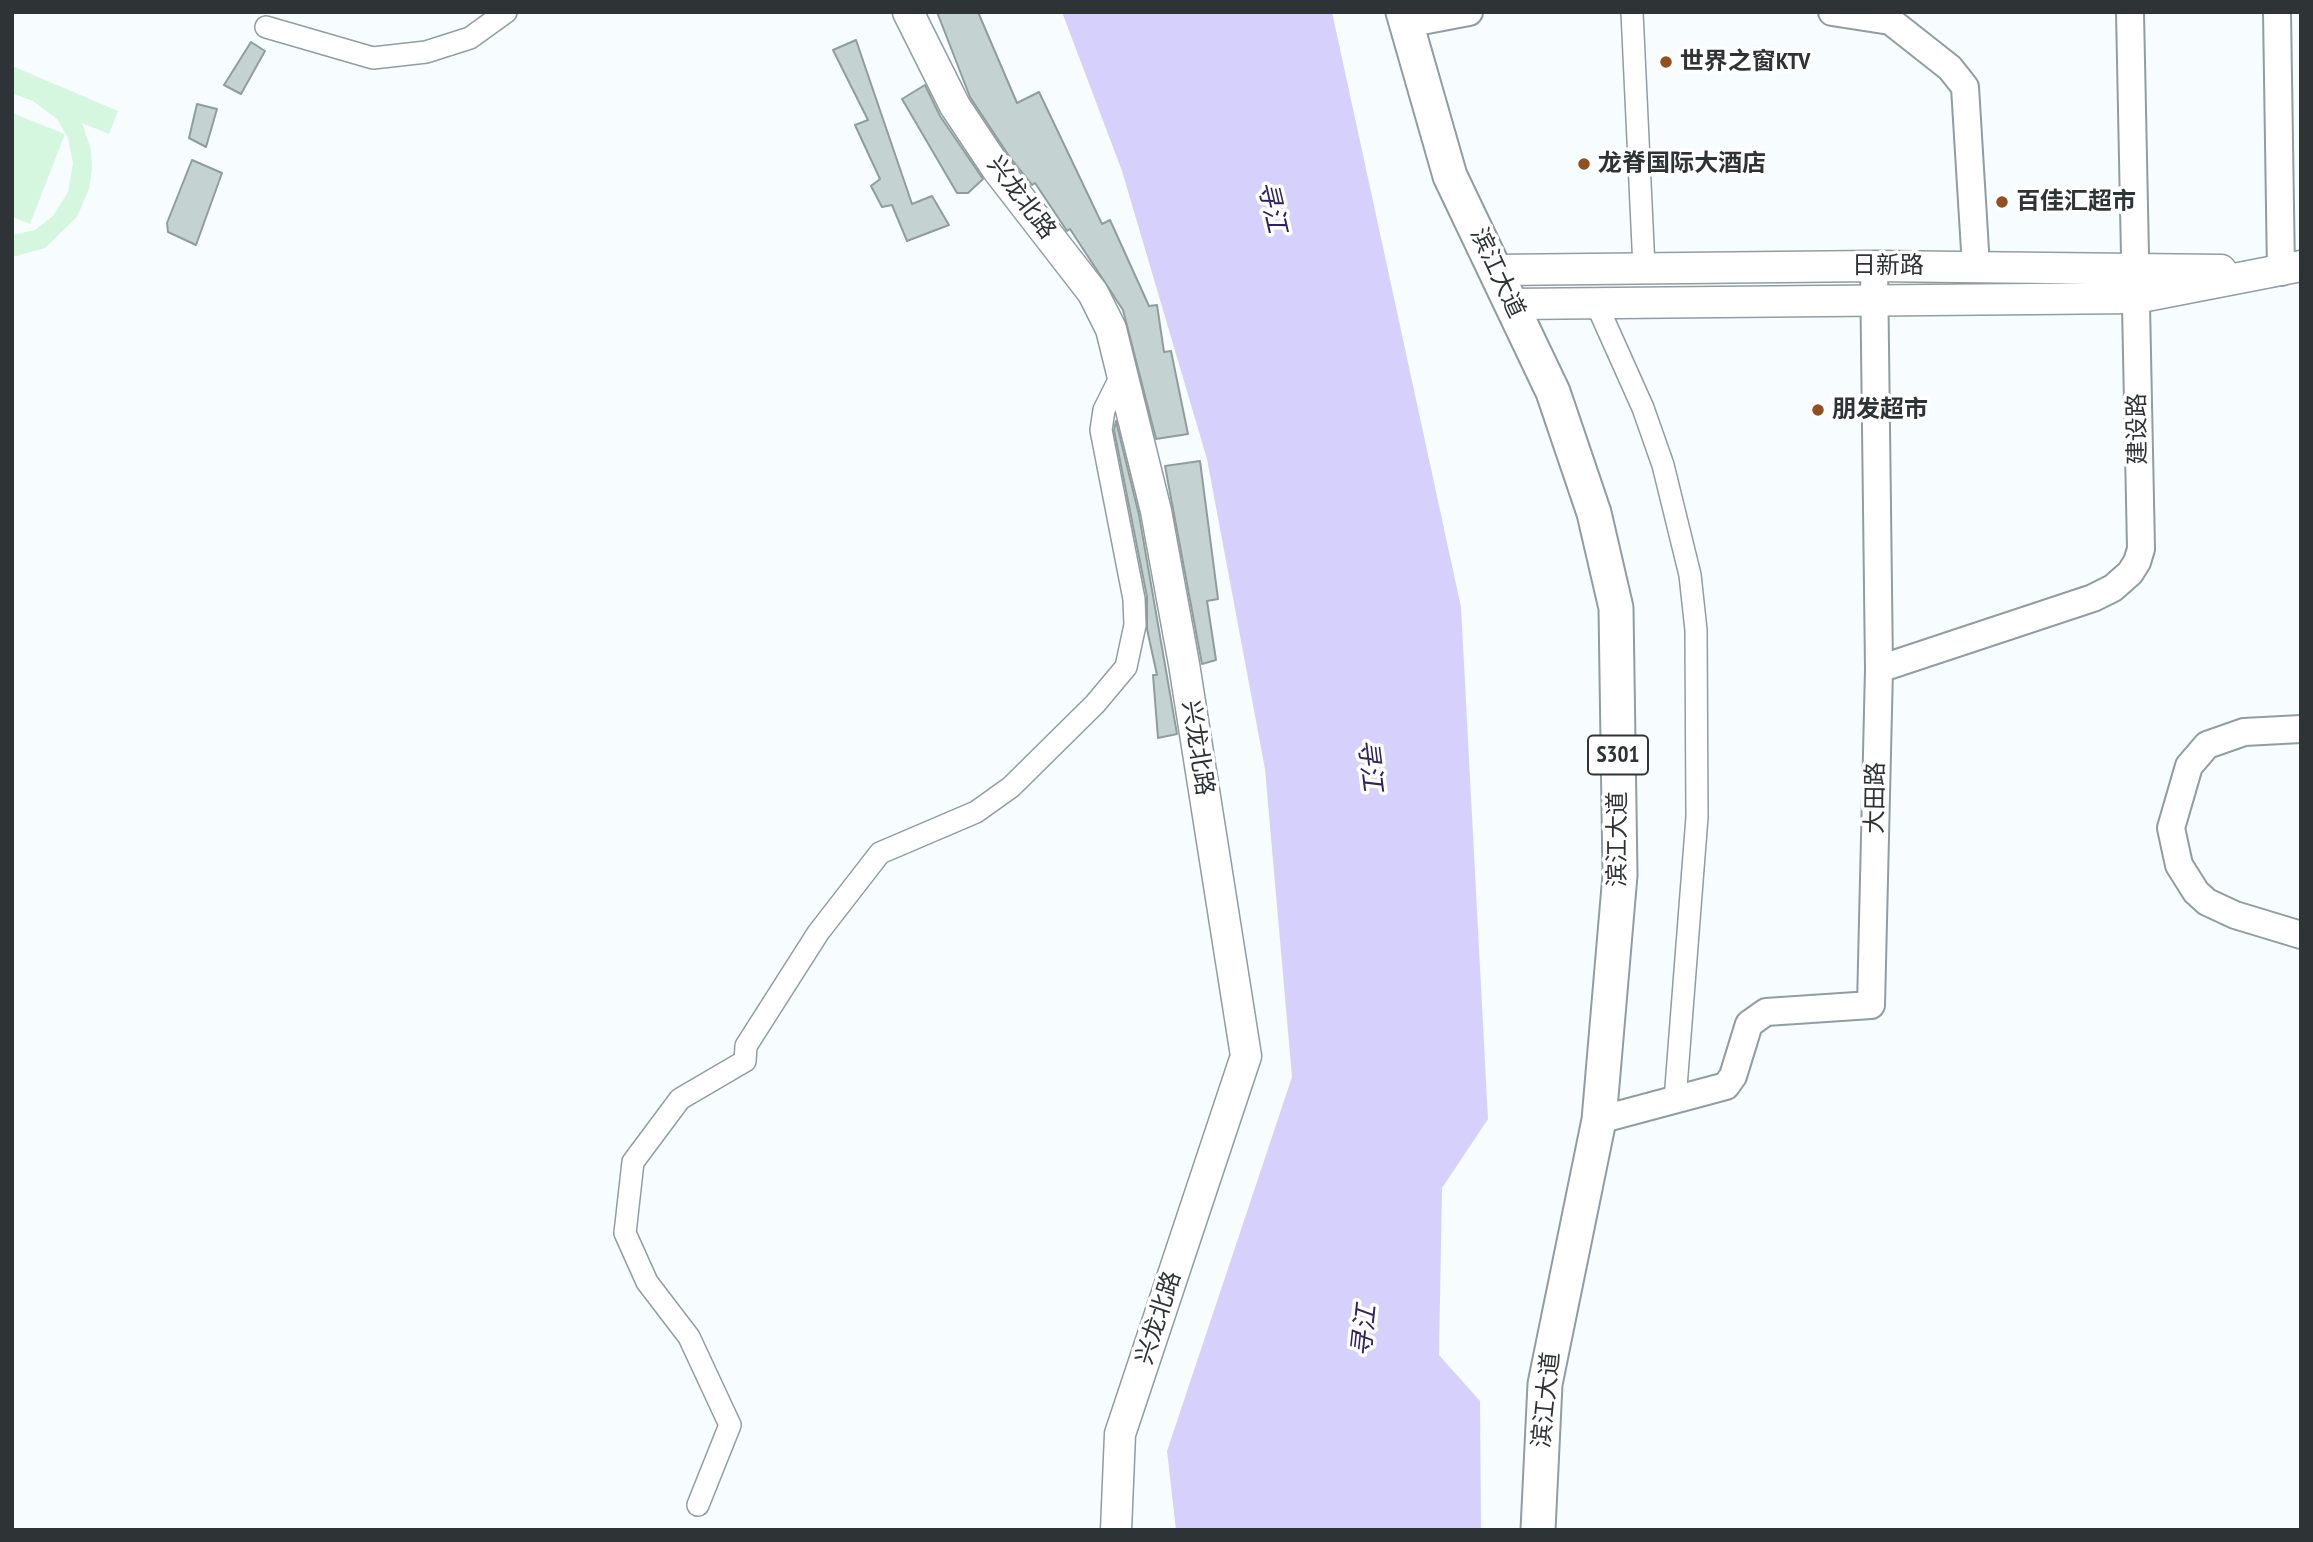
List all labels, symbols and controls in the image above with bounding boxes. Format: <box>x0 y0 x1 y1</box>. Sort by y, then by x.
place label: 世界之窗KTV <box>1680 48 1810 76</box>
marker: 世界之窗KTV <box>1658 54 1674 70</box>
place label: 龙脊国际大酒店 <box>1598 150 1766 178</box>
street label: 兴龙北路 <box>981 151 1061 245</box>
marker: 龙脊国际大酒店 <box>1576 156 1592 172</box>
water label: 寻江 <box>1250 178 1292 236</box>
place label: 百佳汇超市 <box>2016 188 2136 216</box>
marker: 百佳汇超市 <box>1994 194 2010 210</box>
street label: 滨江大道 <box>1464 223 1530 323</box>
street label: 日新路 <box>1852 252 1924 280</box>
street label: 建设路 <box>2123 393 2153 465</box>
place label: 朋发超市 <box>1832 396 1928 424</box>
marker: 朋发超市 <box>1810 402 1826 418</box>
street label: 兴龙北路 <box>1175 698 1219 798</box>
road number: S301 <box>1588 736 1648 775</box>
water label: 寻江 <box>1350 737 1388 793</box>
street label: 大田路 <box>1861 762 1891 834</box>
street label: 滨江大道 <box>1604 791 1632 887</box>
street label: 兴龙北路 <box>1130 1268 1188 1368</box>
water label: 寻江 <box>1347 1304 1383 1358</box>
street label: 滨江大道 <box>1528 1351 1566 1449</box>

